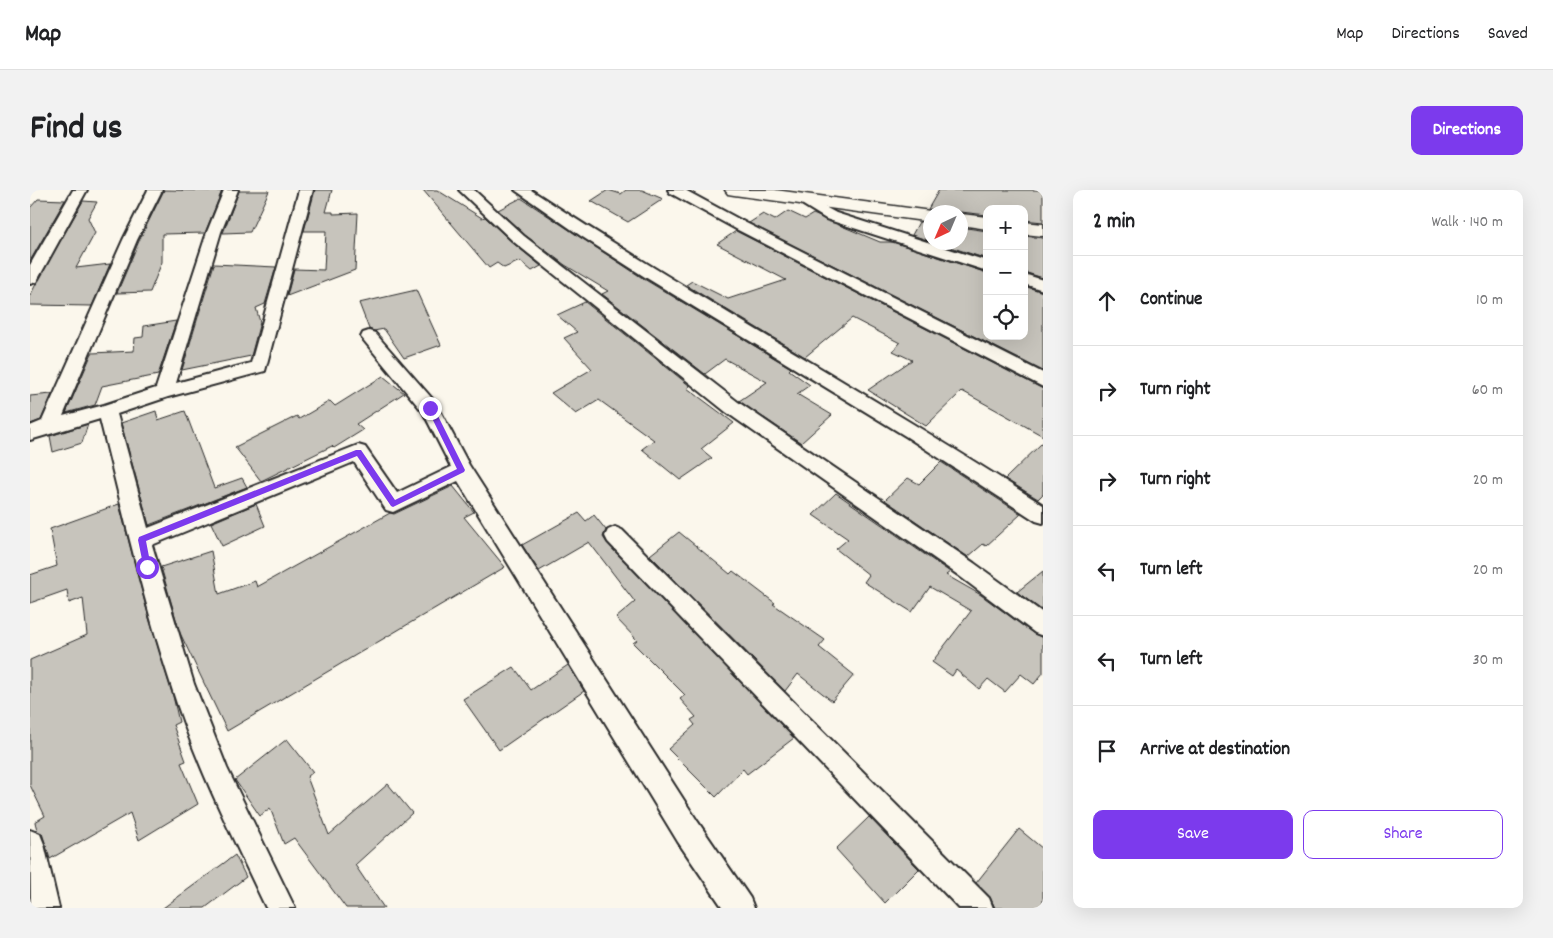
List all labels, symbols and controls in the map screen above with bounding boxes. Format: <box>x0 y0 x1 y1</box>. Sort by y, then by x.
text: Map <box>25 18 61 52</box>
text: Map <box>1336 22 1363 47</box>
text: Directions <box>1391 22 1460 47</box>
text: Saved <box>1488 22 1528 47</box>
text: Find us <box>30 105 122 155</box>
button: Directions <box>1411 106 1523 155</box>
north arrow <box>923 205 968 250</box>
map controls <box>983 205 1028 340</box>
button: + <box>983 205 1028 250</box>
text: 2 min <box>1093 208 1135 238</box>
text: Walk · 140 m <box>1431 211 1503 234</box>
button: − <box>983 250 1028 295</box>
icon: ahead <box>1093 287 1121 315</box>
text: Continue <box>1140 287 1202 314</box>
text: 10 m <box>1476 289 1503 312</box>
button: locate <box>983 295 1028 340</box>
icon: right <box>1093 377 1121 405</box>
text: Turn right <box>1140 377 1211 404</box>
text: 60 m <box>1472 379 1503 402</box>
route end <box>419 397 442 420</box>
icon: right <box>1093 467 1121 495</box>
text: Turn right <box>1140 467 1211 494</box>
text: 20 m <box>1473 469 1503 492</box>
route start <box>136 556 159 579</box>
icon: left <box>1093 557 1121 585</box>
text: Turn left <box>1140 557 1203 584</box>
text: 20 m <box>1473 559 1503 582</box>
icon: left <box>1093 647 1121 675</box>
text: Turn left <box>1140 647 1203 674</box>
text: 30 m <box>1473 649 1503 672</box>
icon: arrive <box>1093 737 1121 765</box>
text: Arrive at destination <box>1140 737 1290 764</box>
button: Save <box>1093 810 1293 859</box>
button: Share <box>1303 810 1503 859</box>

